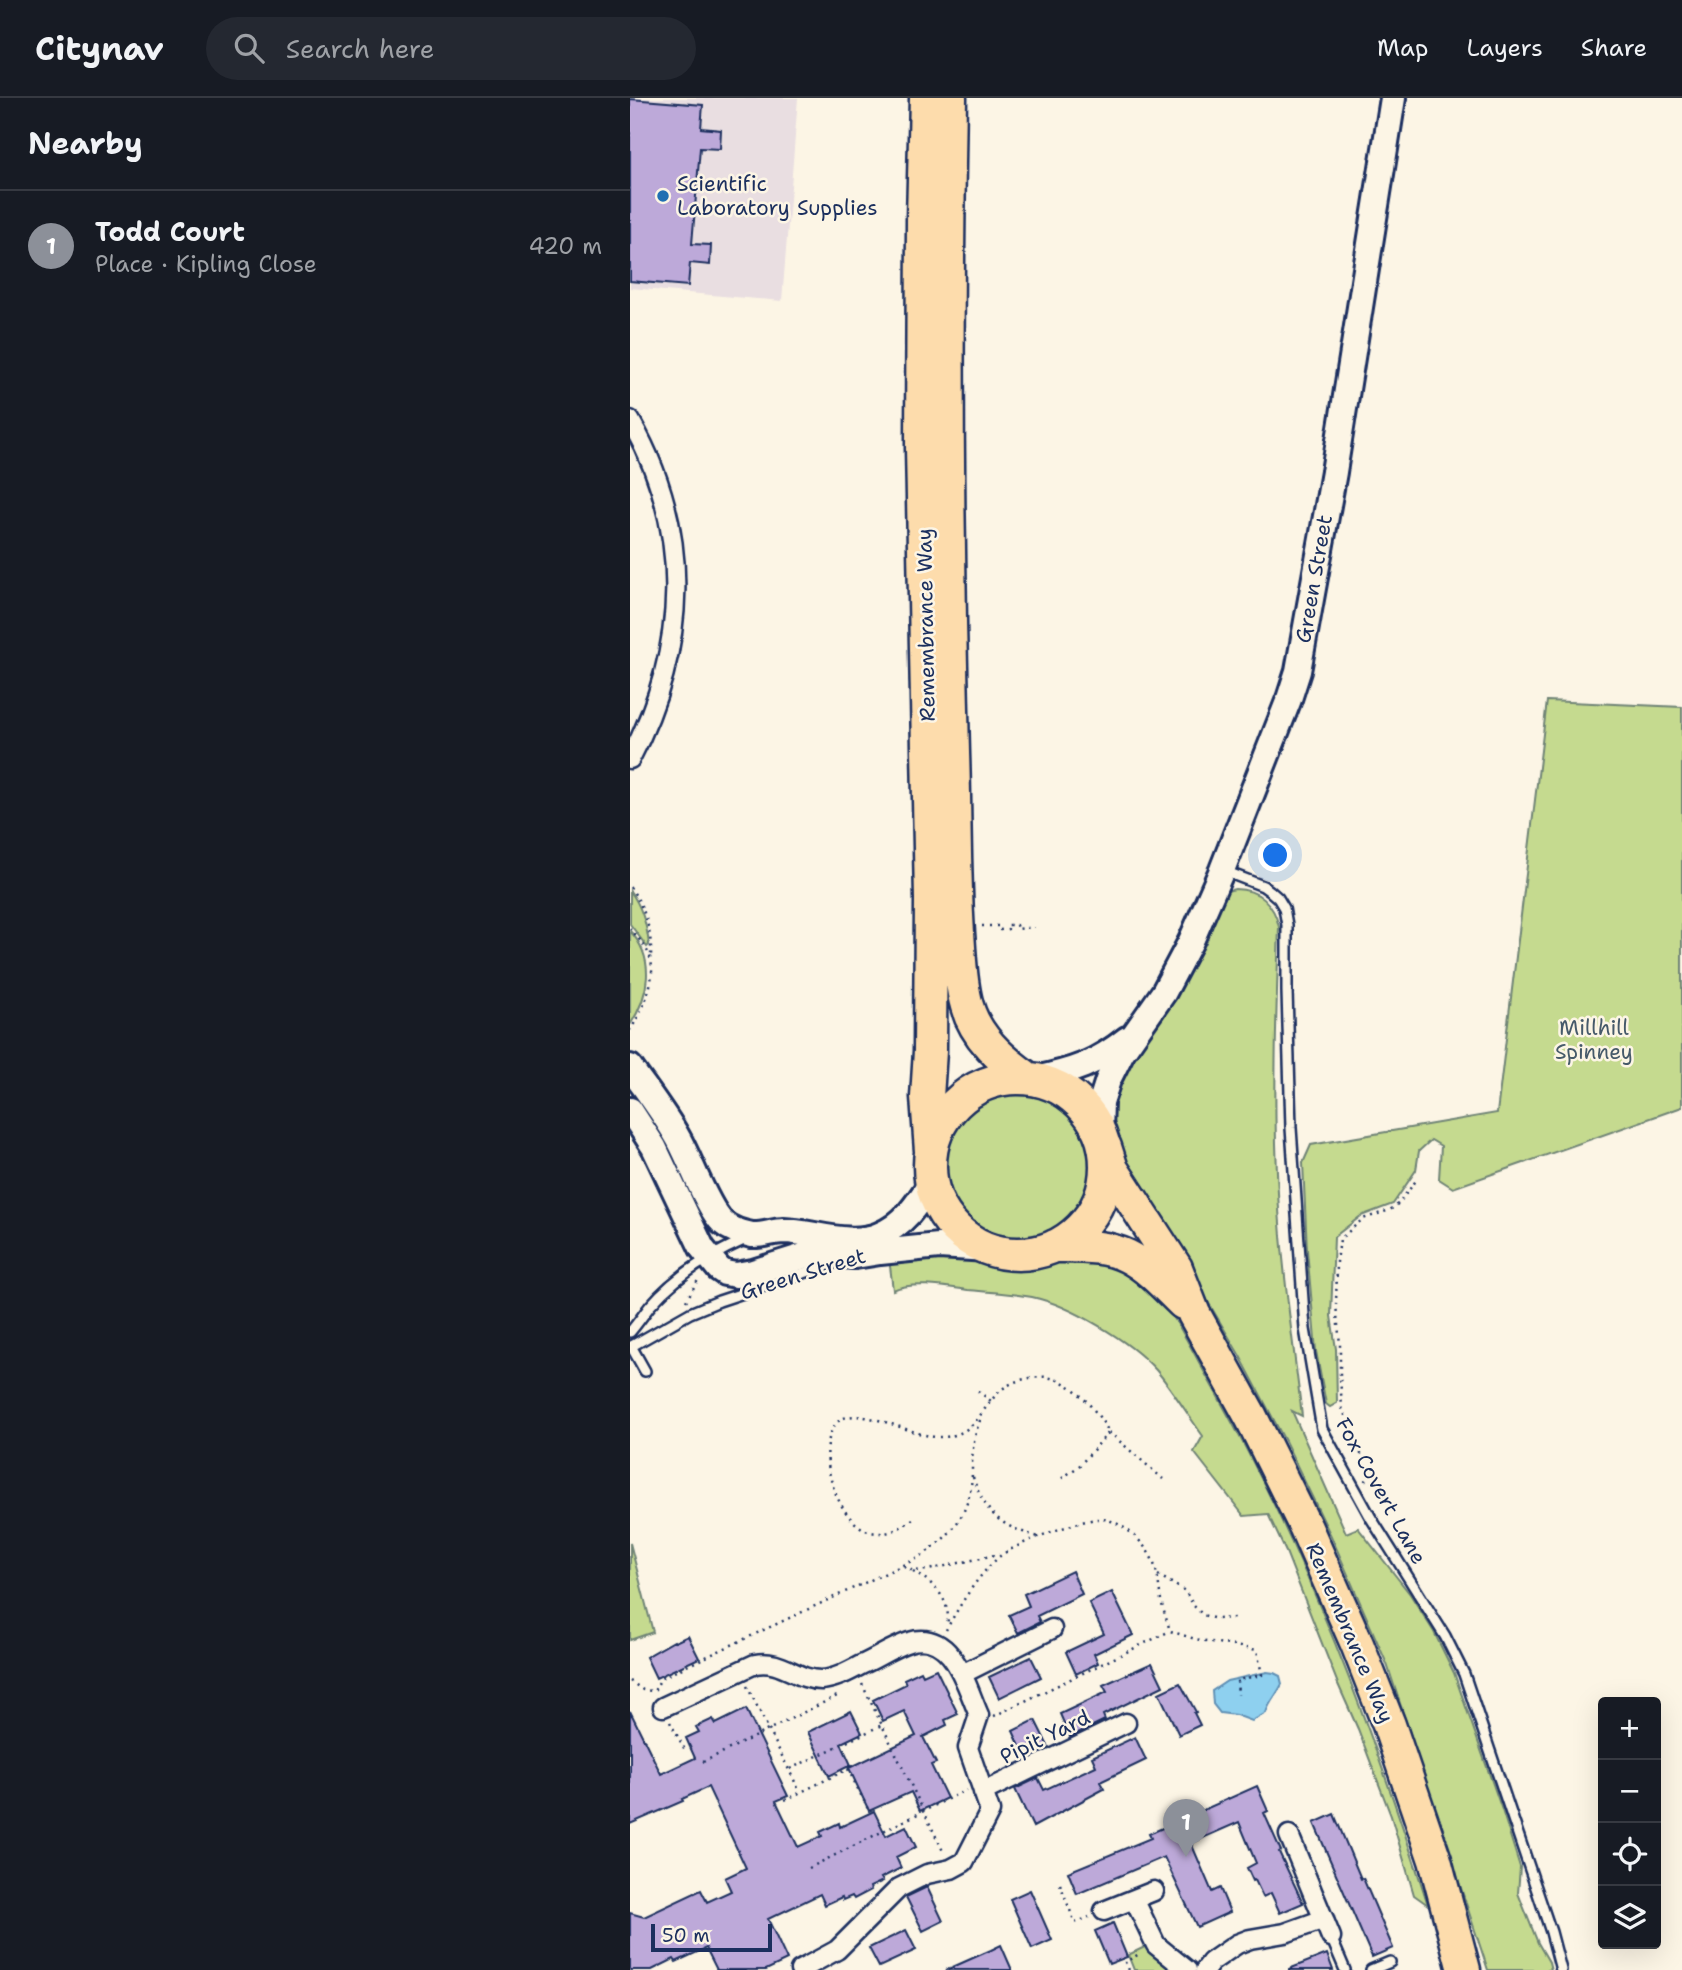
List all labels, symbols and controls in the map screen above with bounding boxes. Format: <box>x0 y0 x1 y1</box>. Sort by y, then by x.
search box <box>206 17 696 80</box>
text: Citynav <box>35 26 164 71</box>
icon: search <box>230 29 268 67</box>
text: Search here <box>286 31 434 66</box>
text: Map <box>1377 32 1428 64</box>
text: Layers <box>1466 32 1543 64</box>
text: Share <box>1581 32 1647 64</box>
text: Nearby <box>28 123 143 164</box>
place label: Scientific Laboratory Supplies <box>677 170 878 222</box>
marker: Scientific Laboratory Supplies <box>655 188 671 204</box>
text: Todd Court <box>95 214 245 249</box>
text: 1 <box>46 231 56 261</box>
text: 420 m <box>528 231 602 261</box>
text: Place · Kipling Close <box>95 249 317 279</box>
street label: Green Street <box>1289 513 1339 645</box>
street label: Remembrance Way <box>910 528 942 722</box>
your location <box>1258 838 1292 872</box>
park label: Millhill Spinney <box>1555 1014 1633 1066</box>
street label: Green Street <box>737 1242 869 1306</box>
street label: Fox Covert Lane <box>1329 1413 1433 1569</box>
street label: Remembrance Way <box>1299 1539 1401 1727</box>
map controls <box>1598 1697 1661 1949</box>
button: + <box>1598 1697 1661 1760</box>
street label: Pipit Yard <box>995 1703 1095 1771</box>
button: − <box>1598 1760 1661 1823</box>
pin: 1 <box>1163 1799 1209 1857</box>
button: locate <box>1598 1823 1661 1886</box>
button: layers <box>1598 1886 1661 1949</box>
scale bar <box>651 1921 772 1953</box>
text: 50 m <box>662 1923 710 1948</box>

